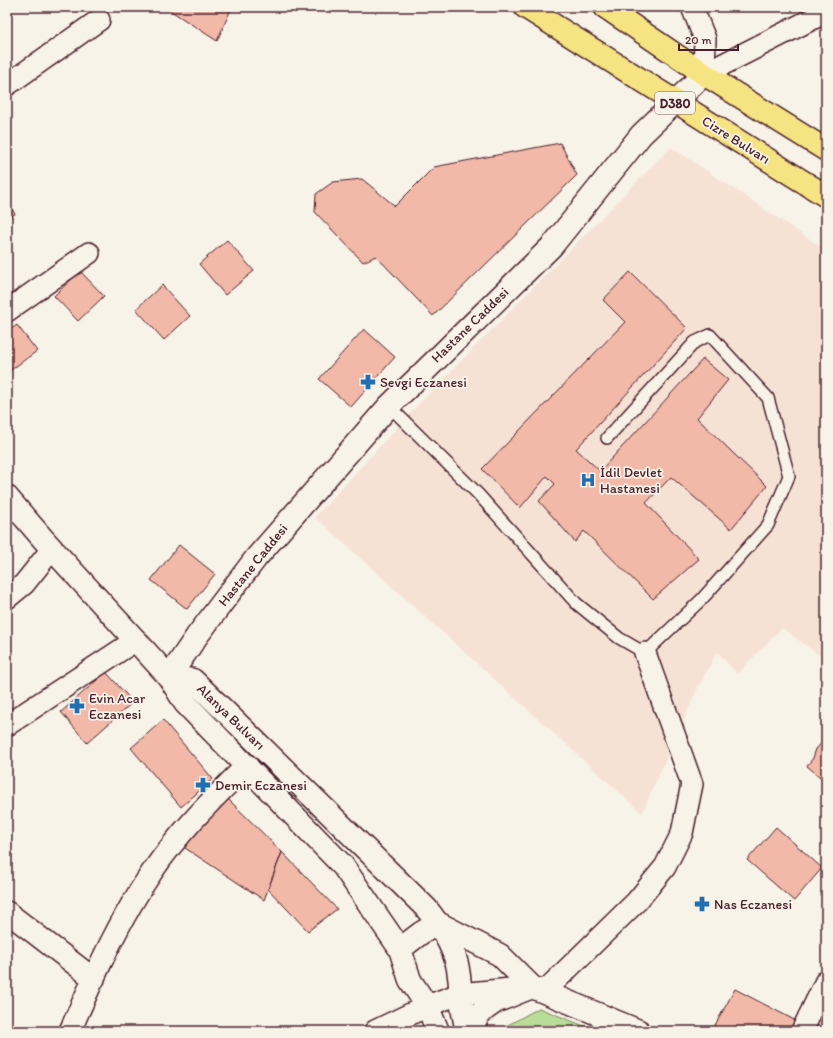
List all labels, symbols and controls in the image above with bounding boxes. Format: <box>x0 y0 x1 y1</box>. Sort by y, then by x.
scale bar <box>679 26 738 52</box>
text: 20 m <box>685 33 712 47</box>
road number: D380 <box>655 92 695 114</box>
street label: Cizre Bulvarı <box>699 112 773 168</box>
street label: Hastane Caddesi <box>428 284 512 366</box>
pharmacy icon: Sevgi Eczanesi <box>359 373 377 391</box>
place label: Sevgi Eczanesi <box>380 374 467 391</box>
place label: İdil Devlet Hastanesi <box>600 464 662 497</box>
hospital icon: İdil Devlet Hastanesi <box>579 471 597 489</box>
street label: Hastane Caddesi <box>215 520 291 610</box>
street label: Alanya Bulvarı <box>193 680 269 754</box>
place label: Evin Acar Eczanesi <box>89 690 146 723</box>
pharmacy icon: Evin Acar Eczanesi <box>68 697 86 715</box>
pharmacy icon: Demir Eczanesi <box>194 776 212 794</box>
place label: Demir Eczanesi <box>215 777 307 794</box>
pharmacy icon: Nas Eczanesi <box>693 895 711 913</box>
place label: Nas Eczanesi <box>714 896 792 913</box>

